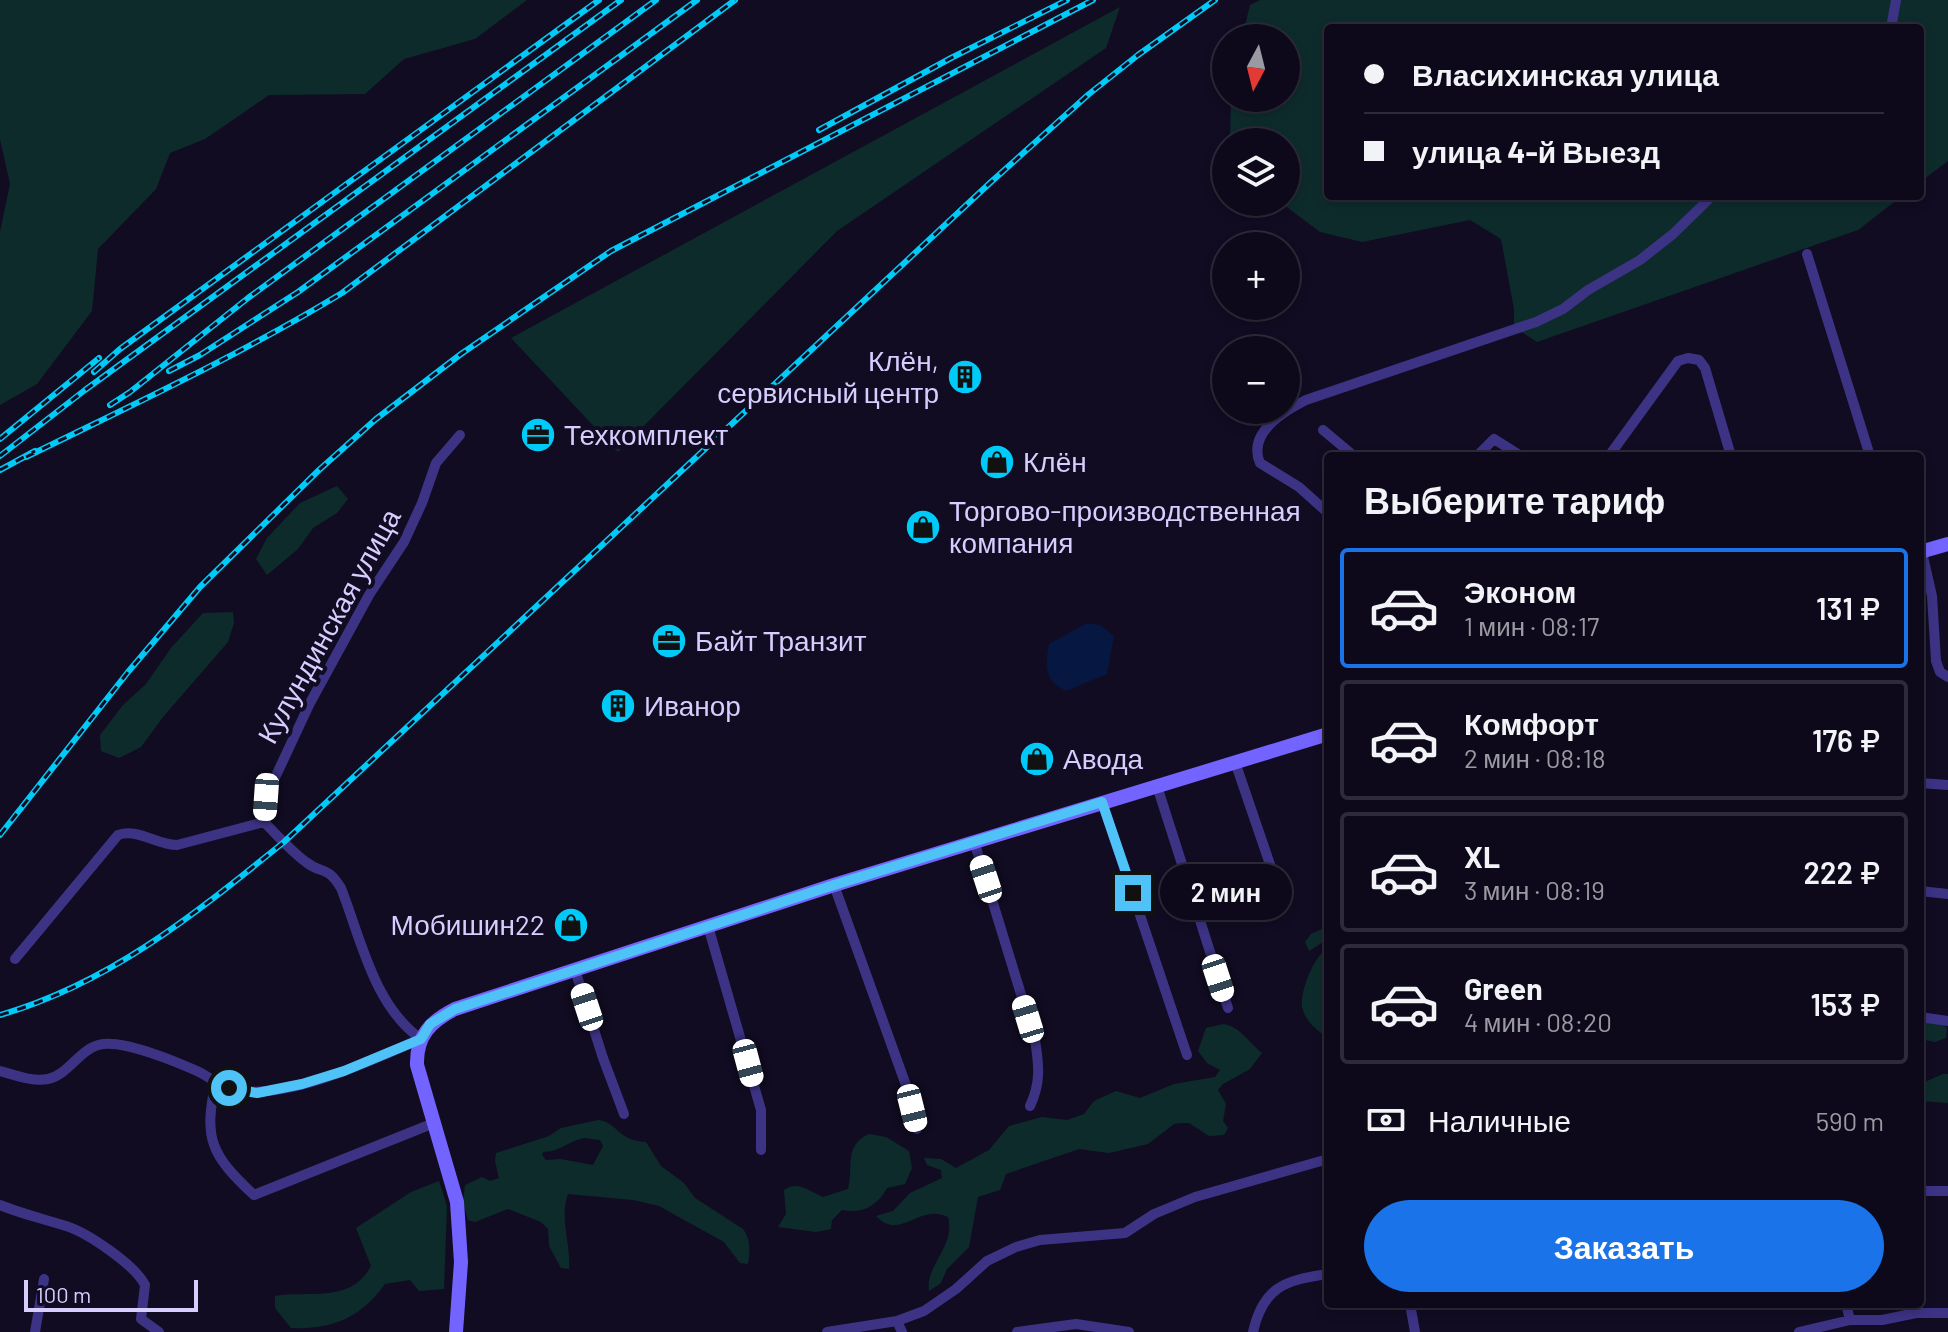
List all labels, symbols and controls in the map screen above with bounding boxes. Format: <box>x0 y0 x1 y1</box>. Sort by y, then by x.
north arrow <box>1212 24 1300 112</box>
map controls <box>1212 24 1300 424</box>
text: Власихинская улица <box>1412 56 1719 92</box>
button: layers <box>1212 128 1300 216</box>
text: улица 4-й Выезд <box>1412 133 1660 169</box>
button: + <box>1212 232 1300 320</box>
button: − <box>1212 336 1300 424</box>
place label: Клён, сервисный центр <box>717 343 939 409</box>
building icon: Клён, сервисный центр <box>946 358 984 396</box>
office icon: Техкомплект <box>519 416 557 454</box>
place label: Техкомплект <box>564 417 729 451</box>
shop icon: Клён <box>978 443 1016 481</box>
place label: Клён <box>1023 444 1087 478</box>
text: Выберите тариф <box>1364 478 1665 521</box>
place label: Торгово-производственная компания <box>949 493 1301 559</box>
street label: Кулундинская улица <box>249 502 407 749</box>
shop icon: Торгово-производственная компания <box>904 508 942 546</box>
icon: car <box>1368 572 1440 644</box>
text: Эконом <box>1464 573 1577 609</box>
text: 131 ₽ <box>1816 590 1880 626</box>
text: 1 мин · 08:17 <box>1464 610 1599 641</box>
office icon: Байт Транзит <box>650 622 688 660</box>
place label: Байт Транзит <box>695 623 867 657</box>
building icon: Иванор <box>599 687 637 725</box>
place label: Иванор <box>644 688 741 722</box>
icon: car <box>1368 704 1440 776</box>
text: Комфорт <box>1464 705 1599 741</box>
text: 176 ₽ <box>1812 722 1880 758</box>
shop icon: Авода <box>1018 740 1056 778</box>
place label: Авода <box>1063 741 1144 775</box>
text: 2 мин · 08:18 <box>1464 742 1605 773</box>
car <box>252 772 280 822</box>
icon: car <box>1368 836 1440 908</box>
text: XL <box>1464 838 1500 874</box>
car <box>967 852 1005 906</box>
text: 222 ₽ <box>1803 854 1880 890</box>
callout: 2 мин <box>1161 865 1293 921</box>
text: 3 мин · 08:19 <box>1464 874 1605 905</box>
route end <box>1115 875 1151 911</box>
text: 2 мин <box>1191 876 1261 907</box>
shop icon: Мобишин22 <box>552 906 590 944</box>
place label: Мобишин22 <box>391 907 545 941</box>
car <box>1199 951 1237 1005</box>
icon: car <box>1368 968 1440 1040</box>
text: Green <box>1464 970 1543 1006</box>
car <box>568 980 606 1034</box>
text: 153 ₽ <box>1811 986 1880 1022</box>
car <box>1010 993 1046 1045</box>
text: 4 мин · 08:20 <box>1464 1006 1612 1037</box>
car <box>730 1037 766 1089</box>
route start <box>211 1070 247 1106</box>
car <box>895 1082 929 1134</box>
icon: cash <box>1364 1098 1408 1142</box>
text: Наличные <box>1428 1102 1571 1138</box>
text: 590 m <box>1816 1105 1884 1136</box>
button: Заказать <box>1364 1200 1884 1292</box>
scale bar <box>24 1276 198 1312</box>
text: 100 m <box>36 1281 91 1307</box>

